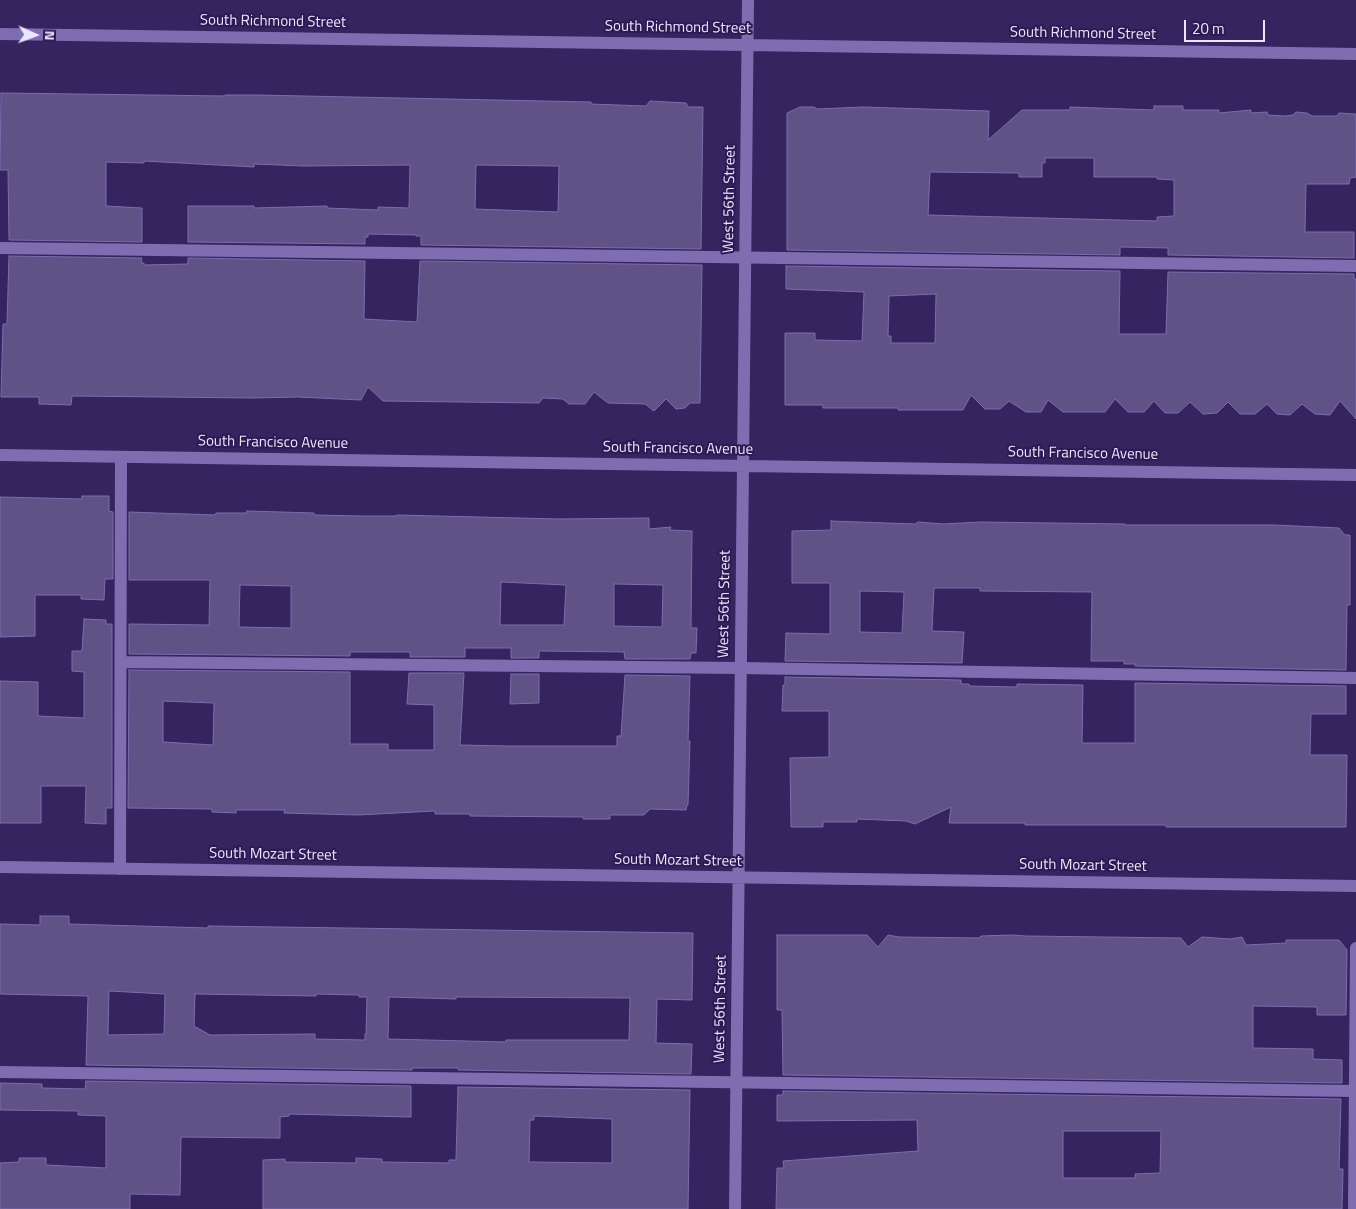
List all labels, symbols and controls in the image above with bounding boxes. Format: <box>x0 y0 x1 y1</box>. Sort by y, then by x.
north arrow <box>10 10 60 60</box>
scale bar <box>1186 10 1267 42</box>
street label: South Richmond Street <box>200 12 346 32</box>
text: 20 m <box>1192 17 1225 40</box>
street label: South Richmond Street <box>605 18 751 38</box>
street label: South Richmond Street <box>1010 24 1156 44</box>
text: N <box>40 30 61 41</box>
street label: West 56th Street <box>720 145 740 253</box>
street label: South Francisco Avenue <box>198 433 348 453</box>
street label: South Francisco Avenue <box>603 439 753 459</box>
street label: South Francisco Avenue <box>1008 444 1158 464</box>
street label: West 56th Street <box>715 550 735 658</box>
street label: South Mozart Street <box>209 845 337 865</box>
street label: South Mozart Street <box>614 851 742 871</box>
street label: South Mozart Street <box>1019 856 1147 876</box>
street label: West 56th Street <box>711 955 731 1063</box>

